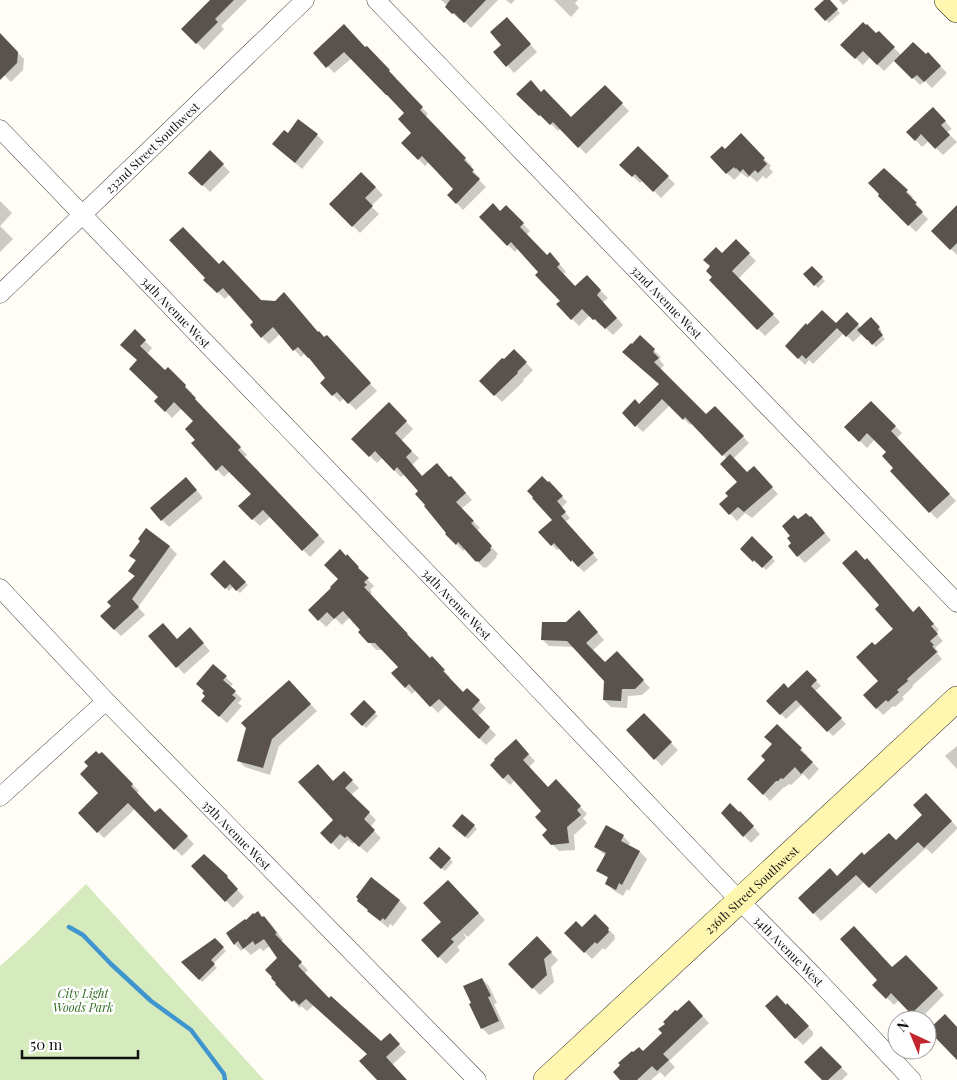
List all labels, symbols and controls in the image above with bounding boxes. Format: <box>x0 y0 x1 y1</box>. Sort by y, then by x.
street label: 232nd Street Southwest <box>101 98 203 197</box>
street label: 32nd Avenue West <box>628 262 706 342</box>
street label: 34th Avenue West <box>138 273 215 352</box>
street label: 34th Avenue West <box>419 565 496 643</box>
street label: 35th Avenue West <box>199 796 275 874</box>
street label: 236th Street Southwest <box>701 842 802 937</box>
street label: 34th Avenue West <box>750 912 828 990</box>
park label: City Light Woods Park <box>53 985 113 1015</box>
north arrow <box>887 1010 937 1060</box>
text: N <box>892 1015 913 1036</box>
scale bar <box>22 1028 139 1060</box>
text: 50 m <box>30 1034 63 1054</box>

